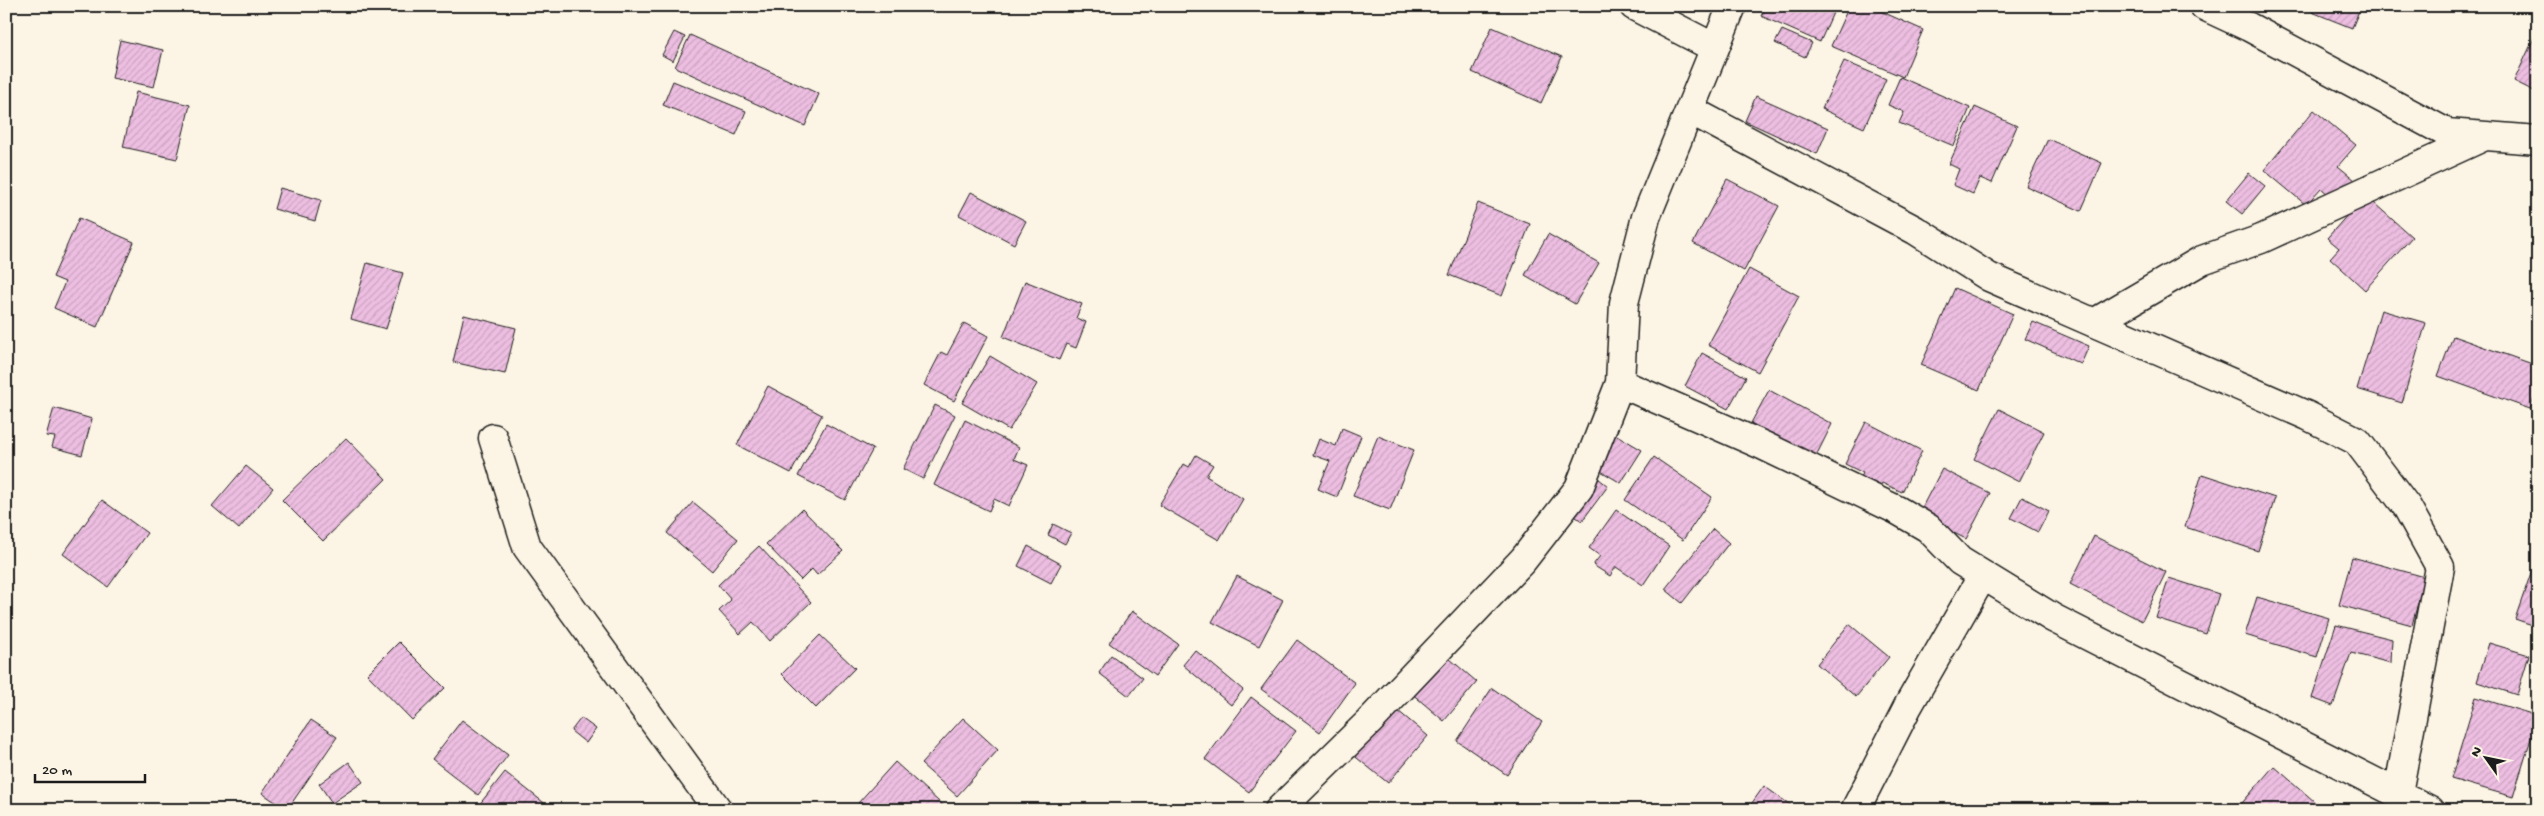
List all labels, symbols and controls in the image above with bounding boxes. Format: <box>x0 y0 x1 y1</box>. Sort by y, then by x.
north arrow <box>2462 734 2512 784</box>
text: N <box>2468 744 2487 761</box>
scale bar <box>35 751 145 783</box>
text: 20 m <box>42 762 72 780</box>

